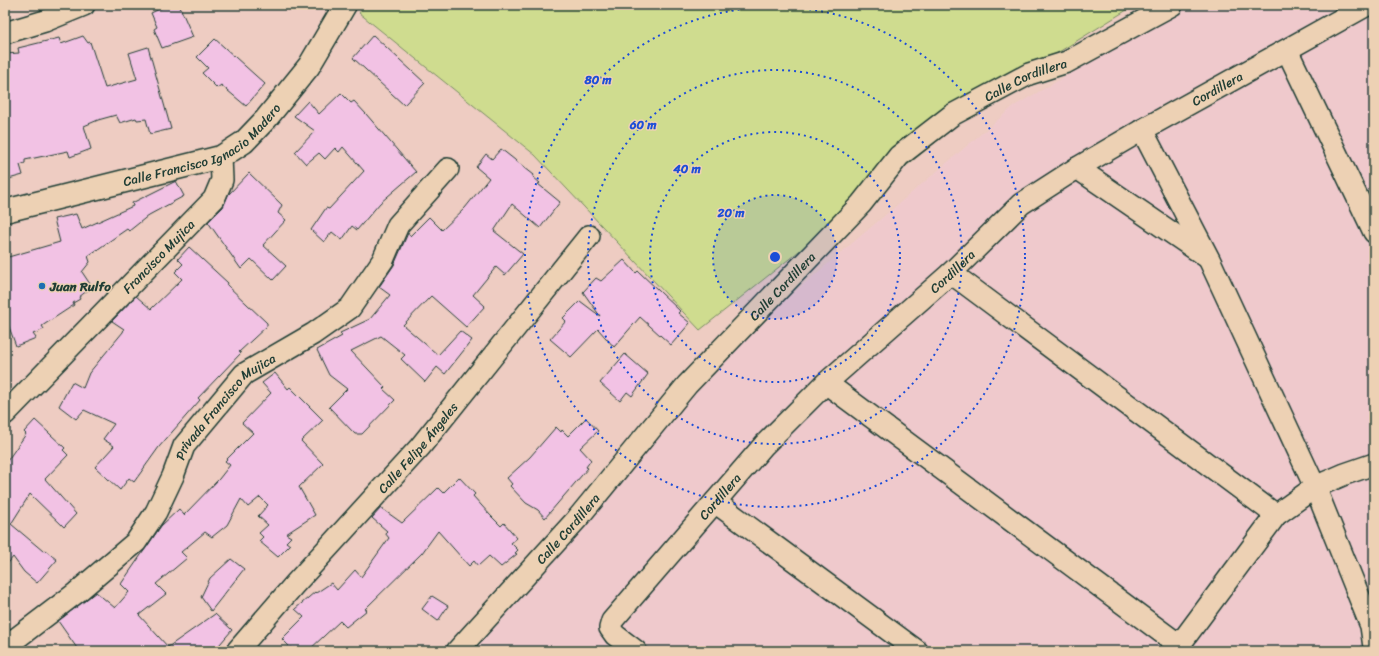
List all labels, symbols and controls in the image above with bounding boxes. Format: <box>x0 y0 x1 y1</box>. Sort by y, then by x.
street label: Calle Cordillera <box>980 51 1070 107</box>
street label: Cordillera <box>1187 64 1248 112</box>
text: 80 m <box>583 69 612 91</box>
street label: Calle Francisco Ignacio Madero <box>120 97 287 193</box>
text: 60 m <box>629 114 657 136</box>
text: 40 m <box>672 158 701 180</box>
text: 20 m <box>717 202 745 224</box>
street label: Francisco Mujica <box>117 213 201 299</box>
street label: Cordillera <box>924 243 981 299</box>
street label: Calle Cordillera <box>743 246 821 326</box>
centre of rings <box>768 250 782 264</box>
place label: Juan Rulfo <box>49 275 111 298</box>
marker: Juan Rulfo <box>37 281 47 291</box>
street label: Privada Francisco Mujica <box>168 346 280 463</box>
street label: Calle Felipe Ángeles <box>371 397 464 499</box>
street label: Cordillera <box>693 467 747 525</box>
street label: Calle Cordillera <box>530 487 606 569</box>

